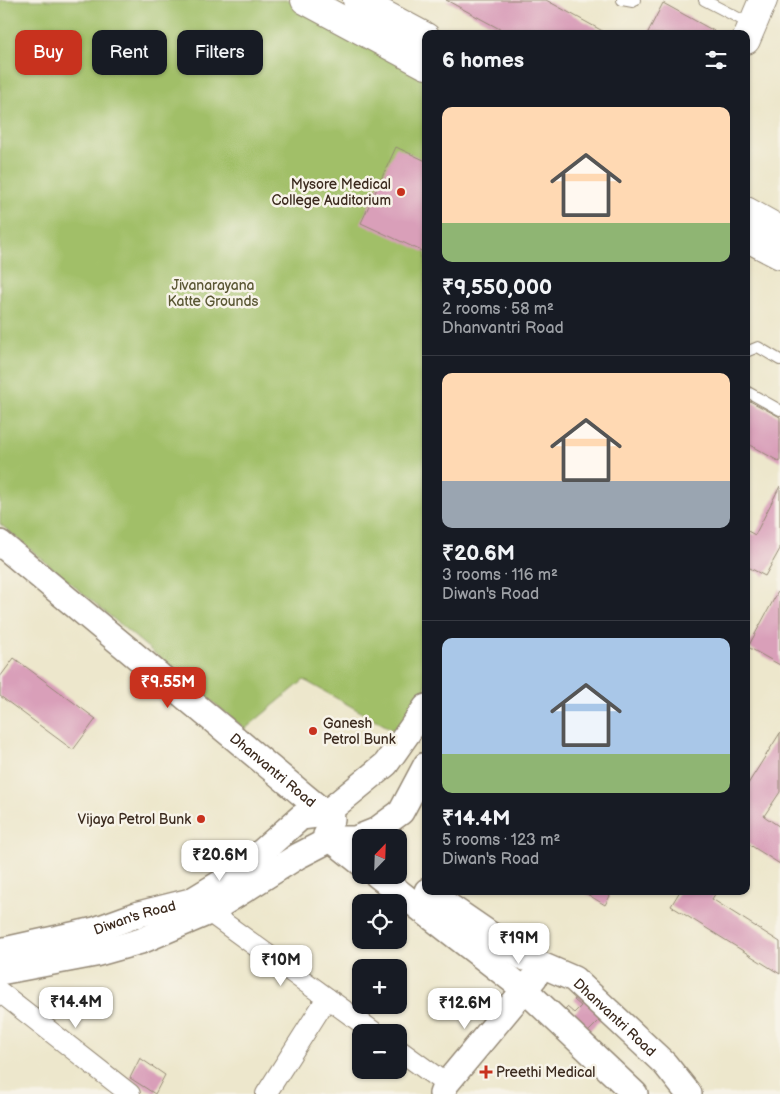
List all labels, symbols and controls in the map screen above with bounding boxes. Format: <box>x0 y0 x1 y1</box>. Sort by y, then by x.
chip: Buy <box>15 30 82 75</box>
chip: Rent <box>92 30 167 75</box>
chip: Filters <box>177 30 263 75</box>
icon: filters <box>702 46 730 74</box>
text: 6 homes <box>442 48 524 73</box>
icon: home <box>541 140 631 230</box>
place label: Mysore Medical College Auditorium <box>271 176 391 209</box>
marker: Mysore Medical College Auditorium <box>395 186 407 198</box>
text: ₹9,550,000 <box>442 275 552 300</box>
park label: Jivanarayana Katte Grounds <box>168 277 258 310</box>
text: 2 rooms · 58 m² <box>442 300 554 319</box>
text: Dhanvantri Road <box>442 319 564 338</box>
icon: home <box>541 405 631 495</box>
text: ₹20.6M <box>442 541 515 566</box>
text: 3 rooms · 116 m² <box>442 566 558 585</box>
text: Diwan's Road <box>442 585 539 604</box>
pin: ₹9.55M <box>127 666 209 709</box>
icon: home <box>541 670 631 760</box>
text: ₹9.55M <box>141 673 195 692</box>
place label: Ganesh Petrol Bunk <box>323 715 396 748</box>
marker: Ganesh Petrol Bunk <box>307 725 319 737</box>
street label: Dhanvantri Road <box>226 730 319 811</box>
text: ₹14.4M <box>442 806 510 831</box>
place label: Vijaya Petrol Bunk <box>78 811 191 828</box>
marker: Vijaya Petrol Bunk <box>195 813 207 825</box>
north arrow <box>352 829 408 884</box>
map controls <box>352 829 407 1079</box>
text: 5 rooms · 123 m² <box>442 831 560 850</box>
pin: ₹20.6M <box>179 840 261 882</box>
text: ₹20.6M <box>192 846 248 865</box>
text: Diwan's Road <box>442 850 539 869</box>
button: locate <box>352 894 407 949</box>
street label: Diwan's Road <box>91 897 178 939</box>
pin: ₹19M <box>489 922 549 965</box>
text: ₹19M <box>499 929 539 948</box>
pin: ₹10M <box>251 944 311 987</box>
text: ₹10M <box>261 951 301 970</box>
button: + <box>352 959 407 1014</box>
street label: Dhanvantri Road <box>570 975 659 1060</box>
pin: ₹14.4M <box>35 986 117 1029</box>
pin: ₹12.6M <box>424 988 506 1030</box>
text: ₹14.4M <box>50 993 102 1012</box>
text: ₹12.6M <box>439 994 491 1013</box>
button: − <box>352 1024 407 1079</box>
place label: Preethi Medical <box>496 1064 595 1081</box>
marker: Preethi Medical <box>480 1066 492 1078</box>

